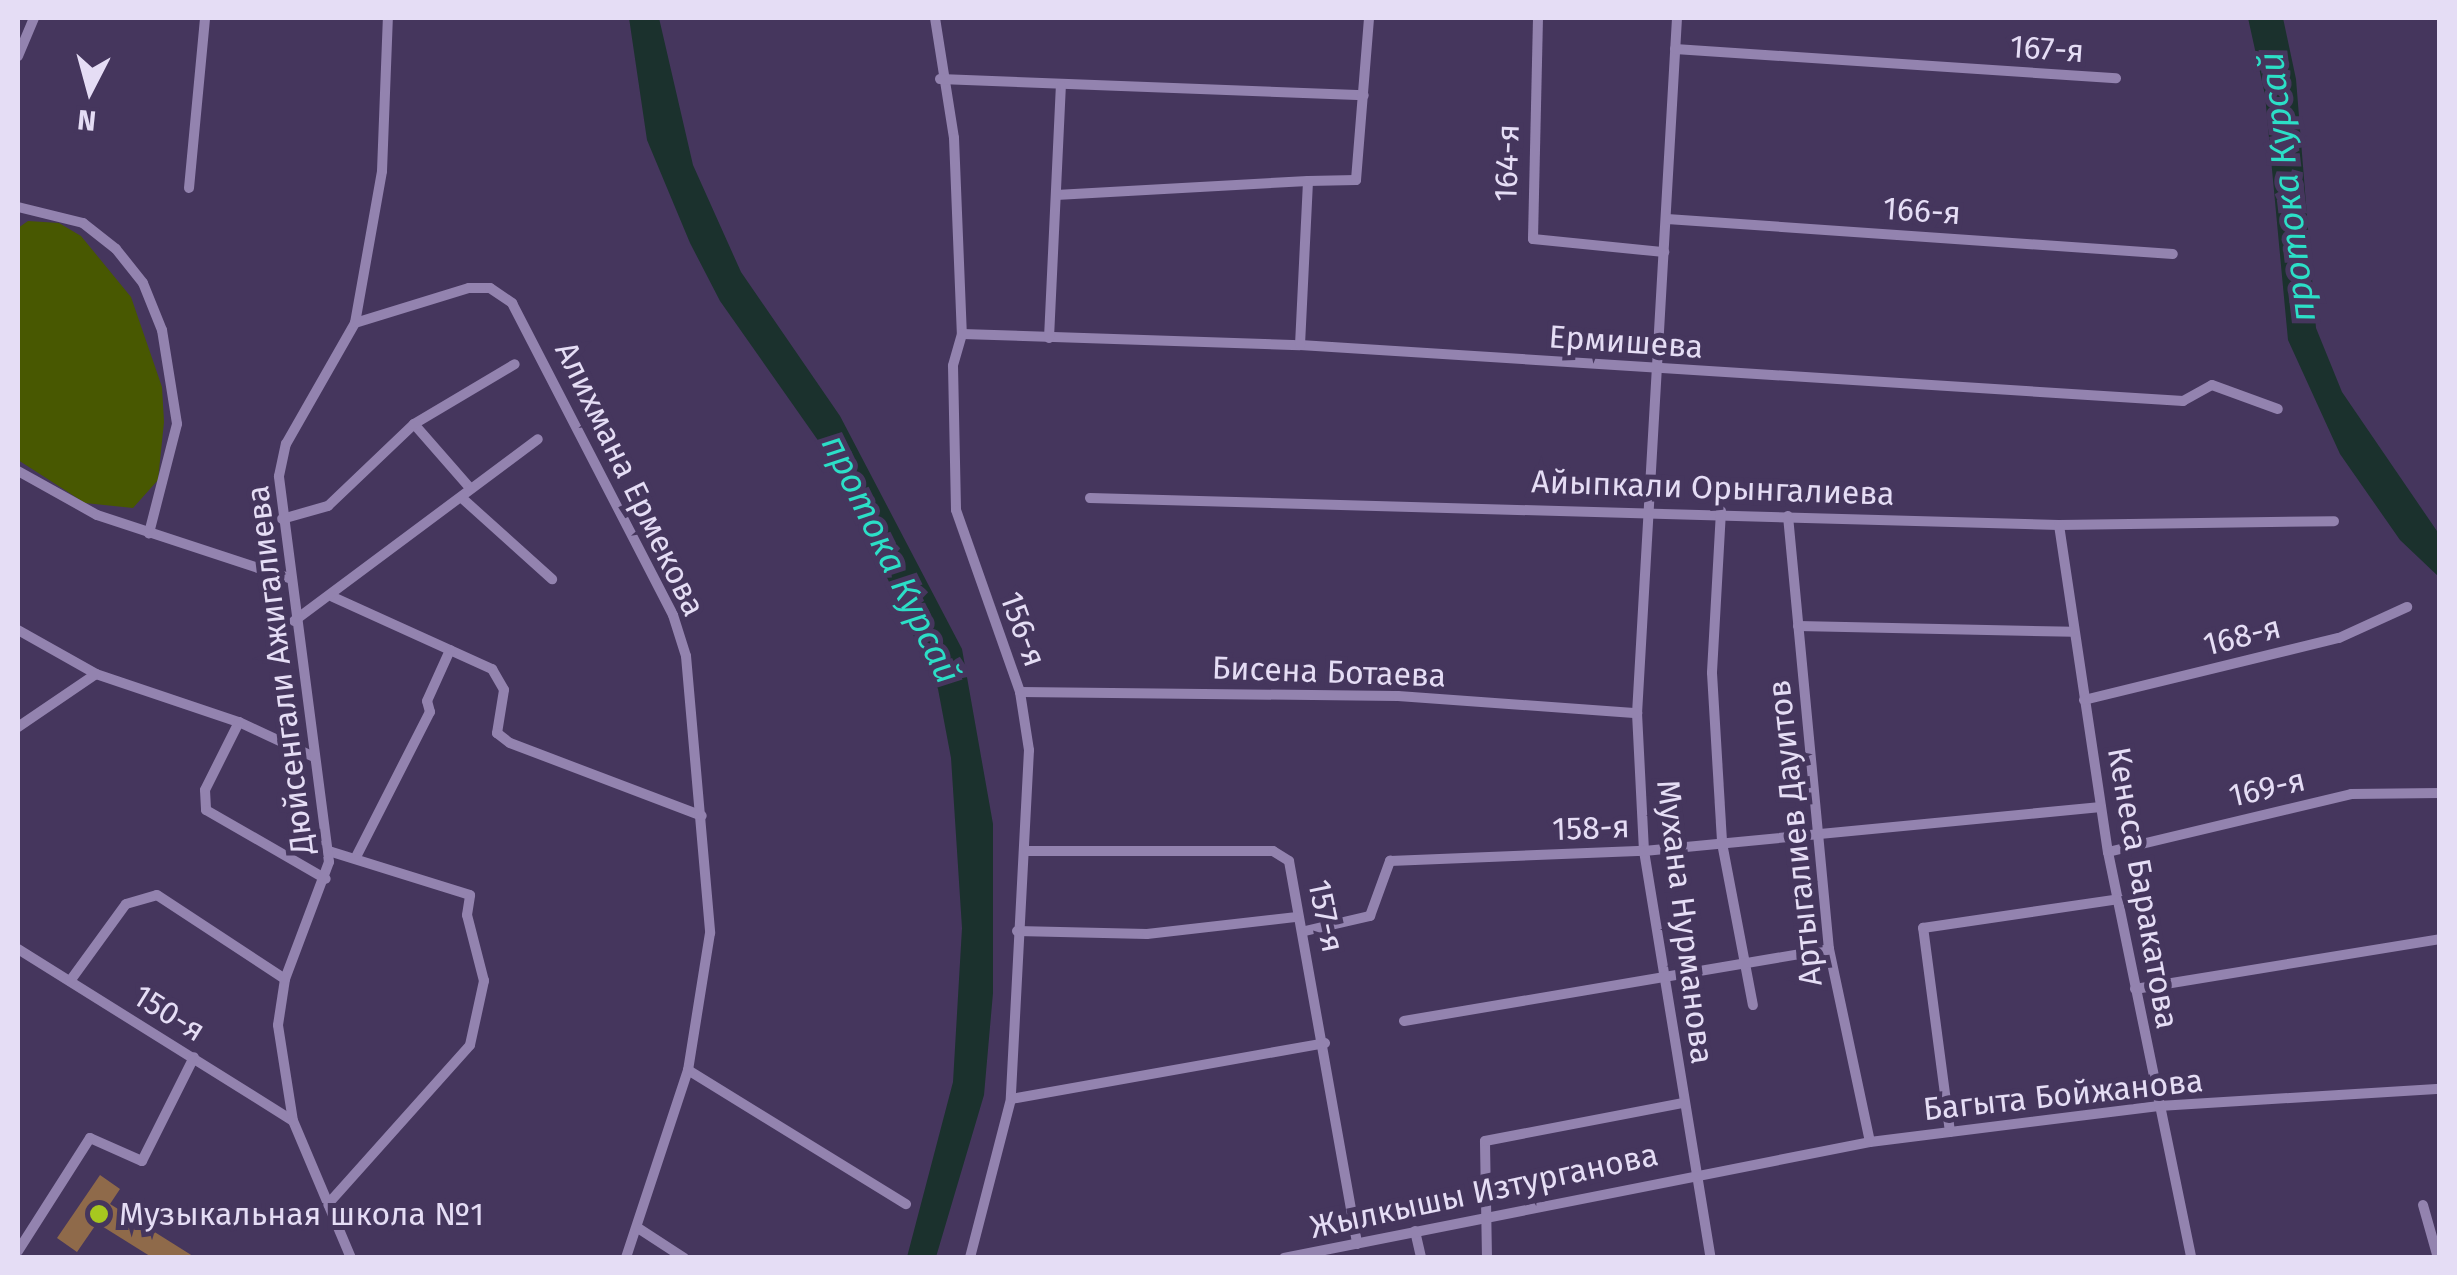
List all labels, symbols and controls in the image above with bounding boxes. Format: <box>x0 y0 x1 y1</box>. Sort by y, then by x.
street label: 167-я <box>2009 27 2085 71</box>
north arrow <box>40 40 140 140</box>
water label: протока Курсай <box>2250 50 2324 324</box>
text: N <box>76 103 98 138</box>
street label: 164-я <box>1486 123 1528 203</box>
street label: 166-я <box>1882 189 1962 233</box>
street label: Ермишева <box>1547 317 1705 367</box>
street label: Алихмана Ермекова <box>547 336 713 622</box>
water label: протока Курсай <box>813 428 969 690</box>
street label: Айыпкали Орынгалиева <box>1531 462 1895 514</box>
street label: Дюйсенгали Ажигалиева <box>238 483 322 857</box>
street label: 156-я <box>992 586 1054 672</box>
street label: 168-я <box>2199 608 2285 664</box>
street label: Бисена Ботаева <box>1211 649 1447 695</box>
street label: Артыгалиев Дауитов <box>1760 678 1830 988</box>
street label: Кенеса Баракатова <box>2099 744 2187 1032</box>
street label: 169-я <box>2225 761 2309 815</box>
street label: Мухана Нурманова <box>1649 778 1721 1066</box>
street label: 158-я <box>1552 807 1630 849</box>
street label: 157-я <box>1300 876 1352 956</box>
street label: 150-я <box>126 976 212 1050</box>
street label: Багыта Бойжанова <box>1921 1061 2205 1129</box>
street label: Жылкышы Изтурганова <box>1306 1135 1662 1247</box>
place label: Музыкальная школа №1 <box>119 1195 484 1233</box>
marker: Музыкальная школа №1 <box>88 1203 110 1225</box>

